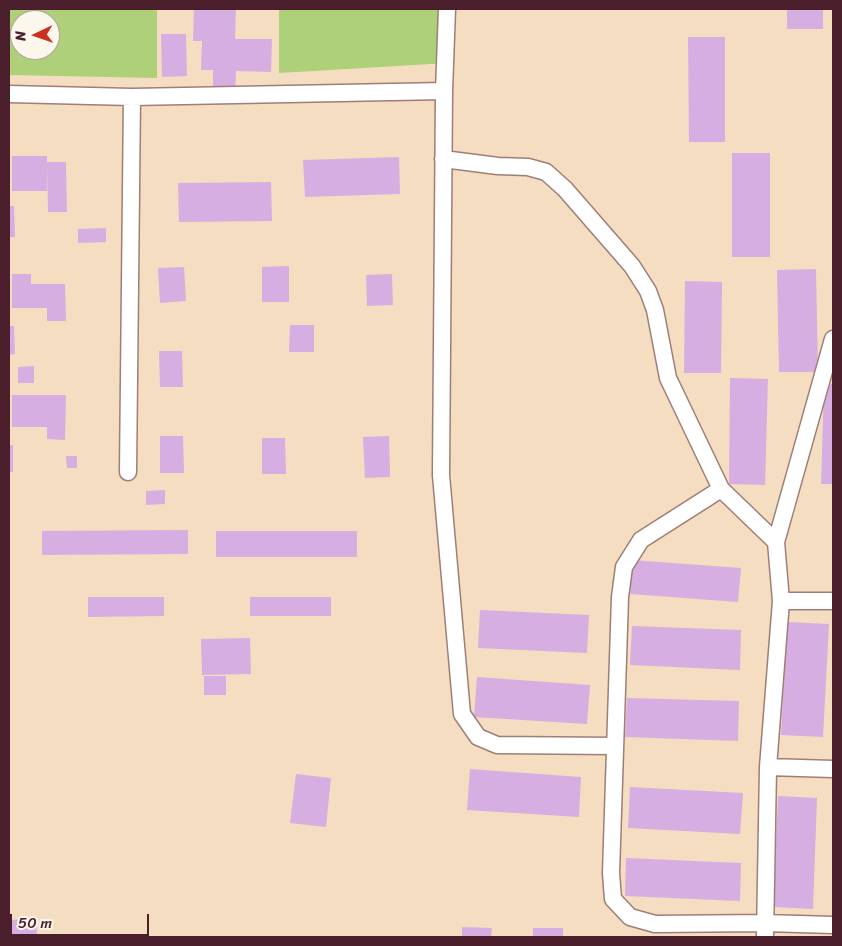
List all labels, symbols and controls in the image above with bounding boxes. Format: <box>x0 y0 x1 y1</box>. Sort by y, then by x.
north arrow <box>10 10 60 60</box>
text: N <box>8 30 33 41</box>
scale bar <box>12 904 151 936</box>
text: 50 m <box>18 910 52 936</box>

